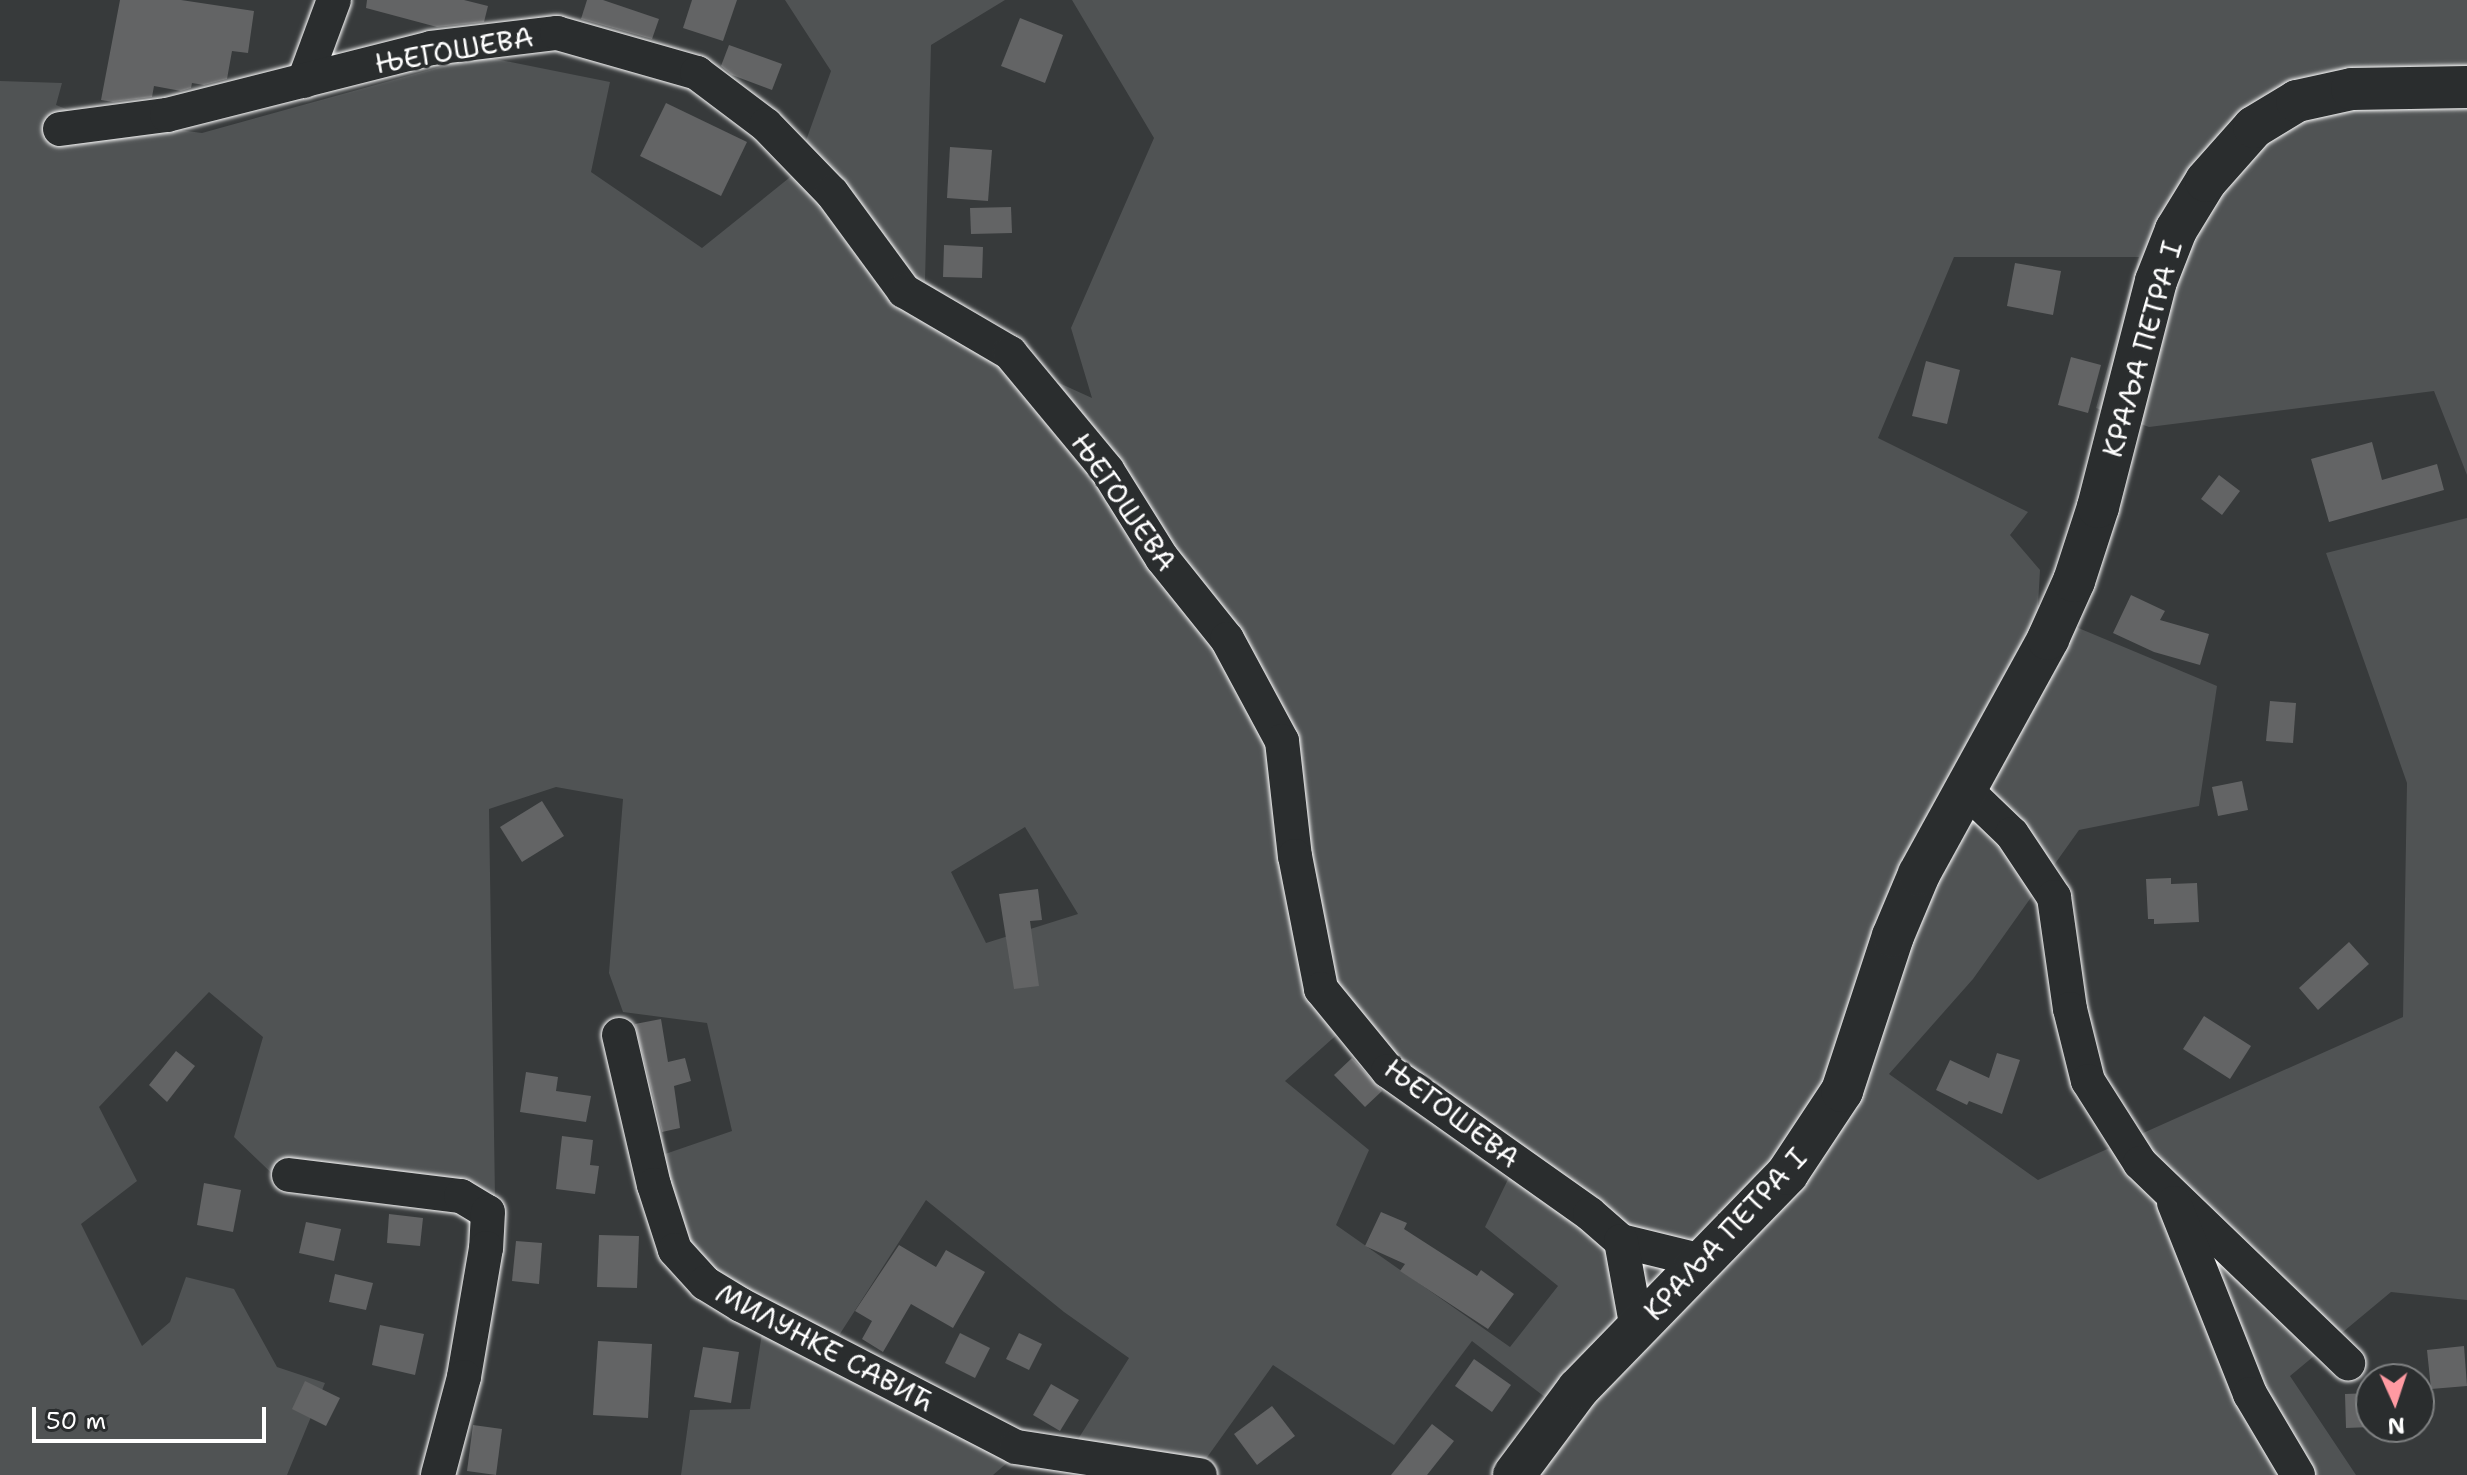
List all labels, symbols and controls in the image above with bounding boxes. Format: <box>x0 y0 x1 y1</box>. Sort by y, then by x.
street label: ЊЕГОШЕВА <box>372 20 536 80</box>
street label: КРАЉА ПЕТРА I <box>2095 237 2189 461</box>
street label: ЊЕГОШЕВА <box>1064 427 1184 577</box>
street label: ЊЕГОШЕВА <box>1378 1051 1526 1175</box>
street label: КРАЉА ПЕТРА I <box>1637 1141 1813 1327</box>
street label: МИЛУНКЕ САВИЋ <box>710 1275 940 1419</box>
north arrow <box>2355 1363 2435 1443</box>
scale bar <box>36 1391 270 1441</box>
text: 50 m <box>46 1405 106 1437</box>
text: N <box>2387 1411 2406 1440</box>

